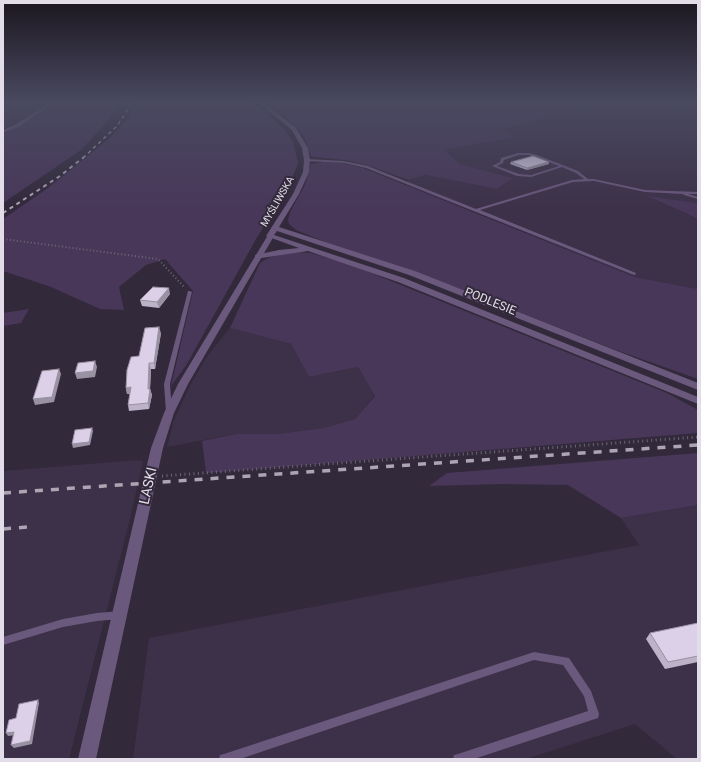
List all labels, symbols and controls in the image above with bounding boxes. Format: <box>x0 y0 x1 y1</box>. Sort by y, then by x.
street label: MYŚLIWSKA <box>259 175 297 229</box>
street label: PODLESIE <box>462 285 518 319</box>
street label: LASKI <box>137 466 161 506</box>

